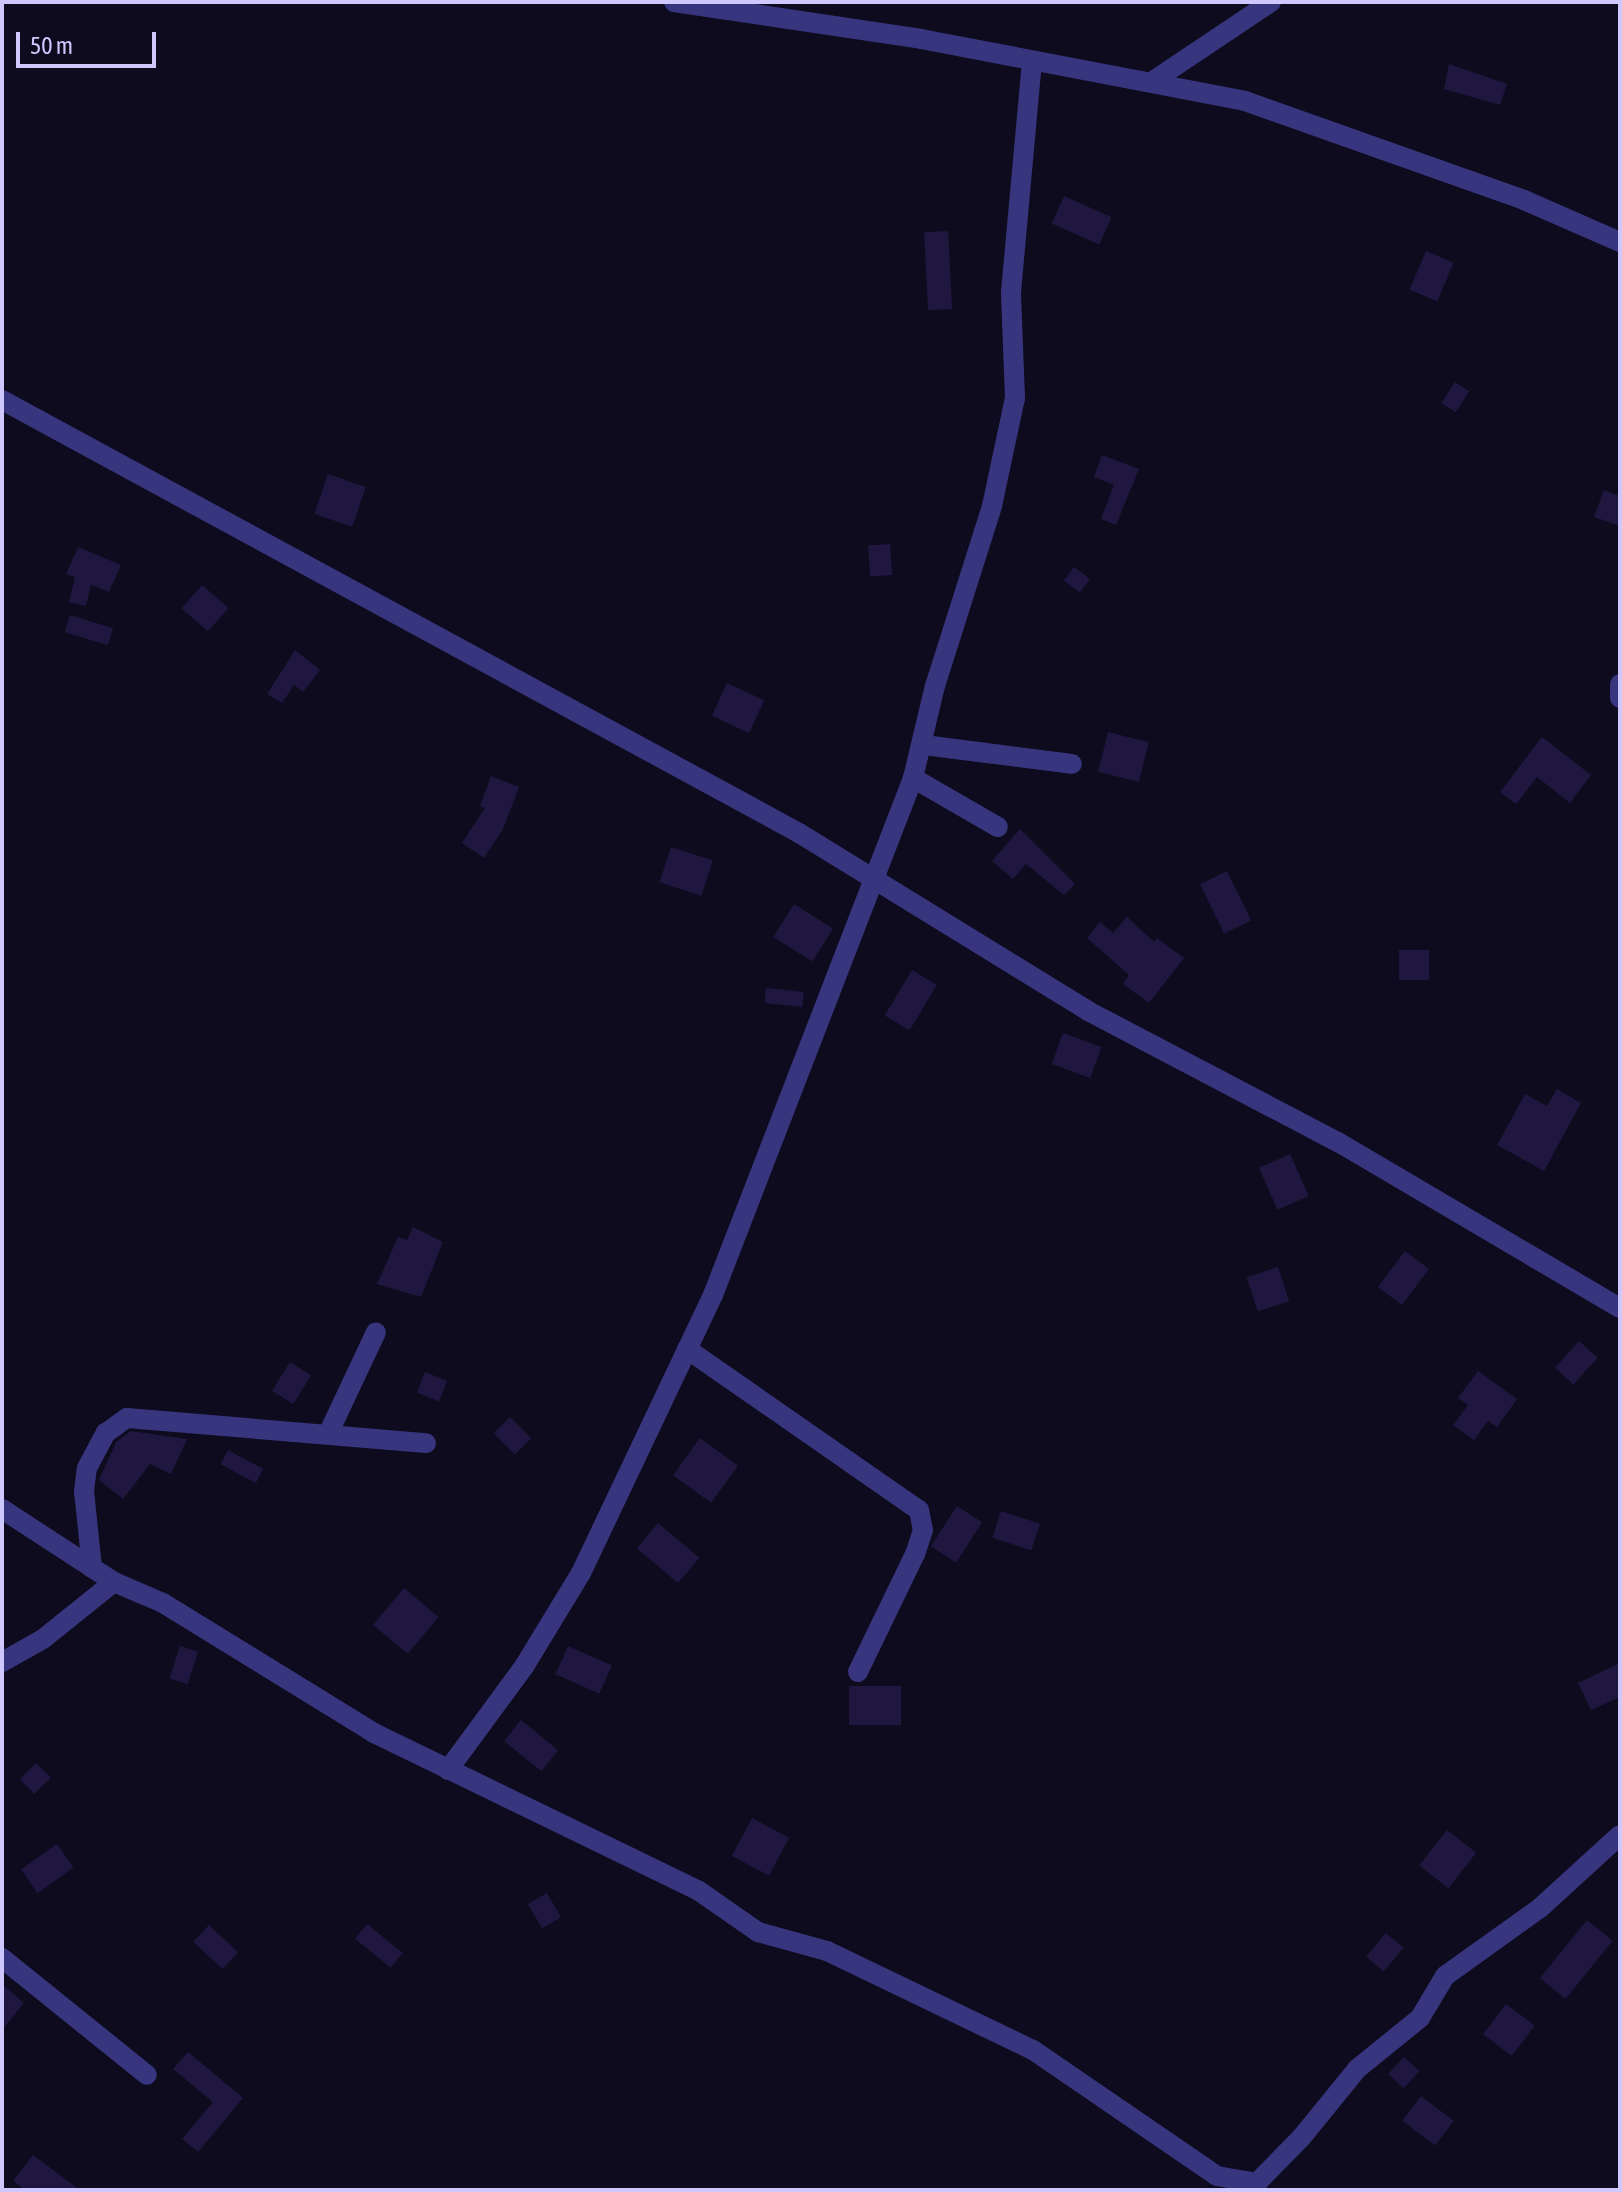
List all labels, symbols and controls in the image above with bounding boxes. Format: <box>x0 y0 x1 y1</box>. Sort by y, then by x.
scale bar <box>20 16 160 66</box>
text: 50 m <box>30 32 73 59</box>

